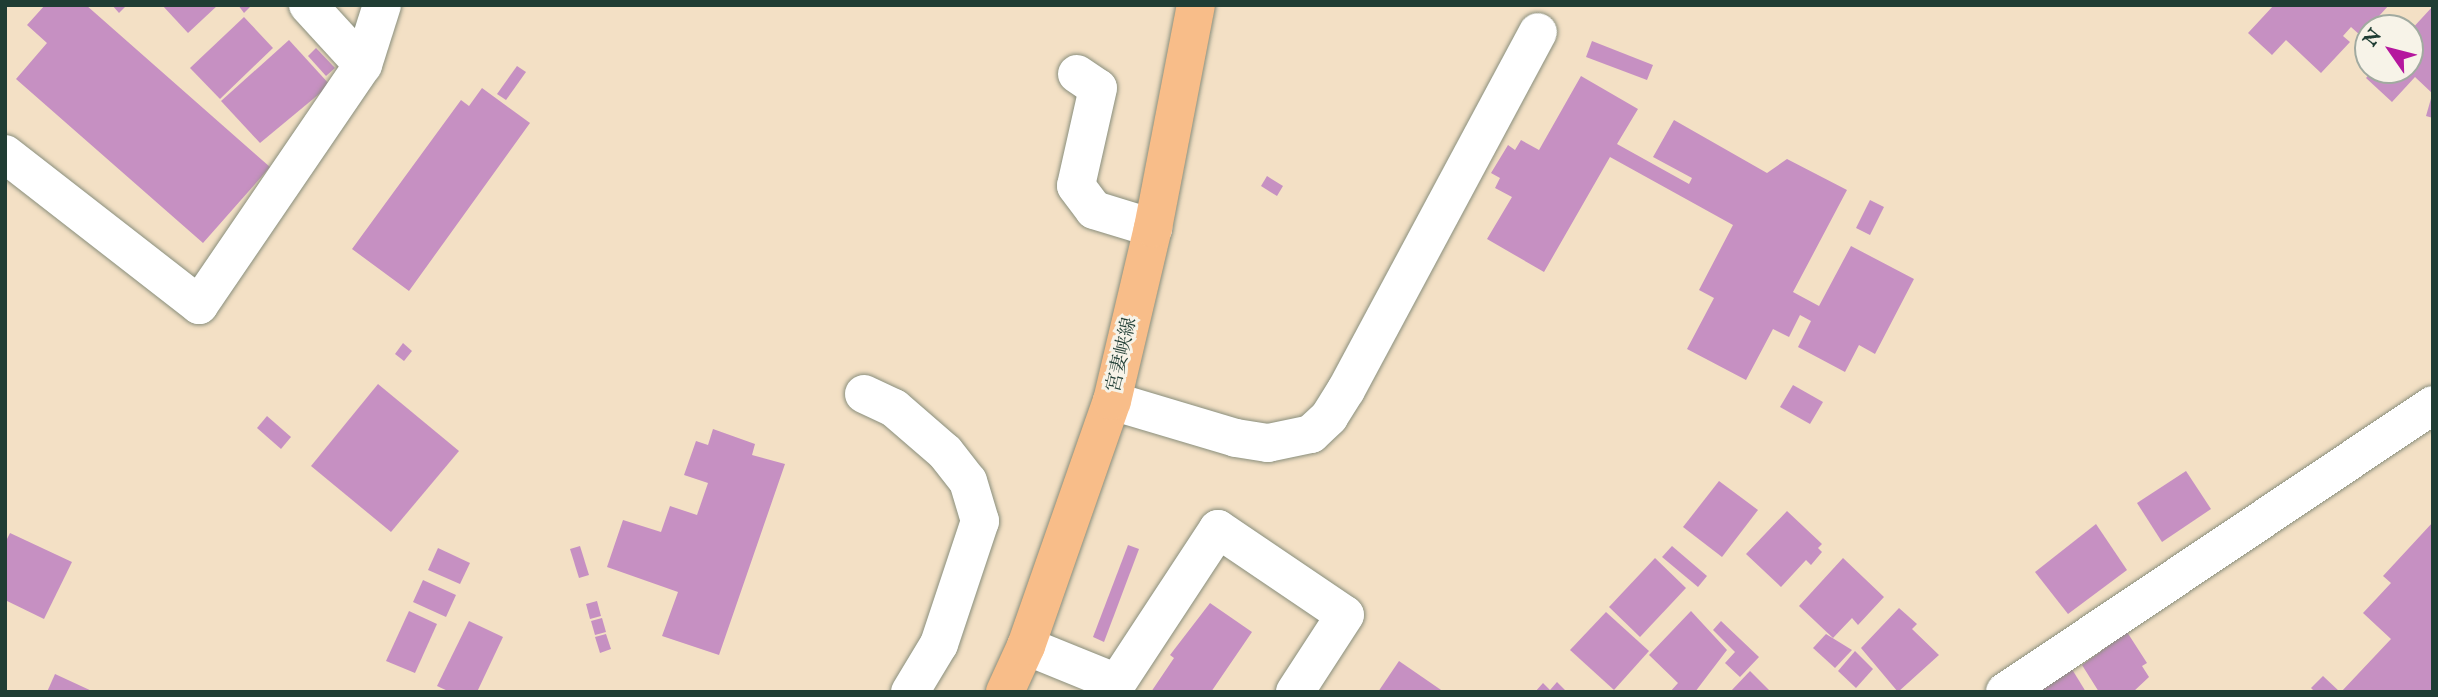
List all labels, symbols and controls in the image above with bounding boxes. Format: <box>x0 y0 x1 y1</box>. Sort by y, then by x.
north arrow <box>2354 14 2424 84</box>
text: N <box>2359 24 2388 52</box>
street label: 宮妻峡線 <box>1103 315 1143 395</box>

